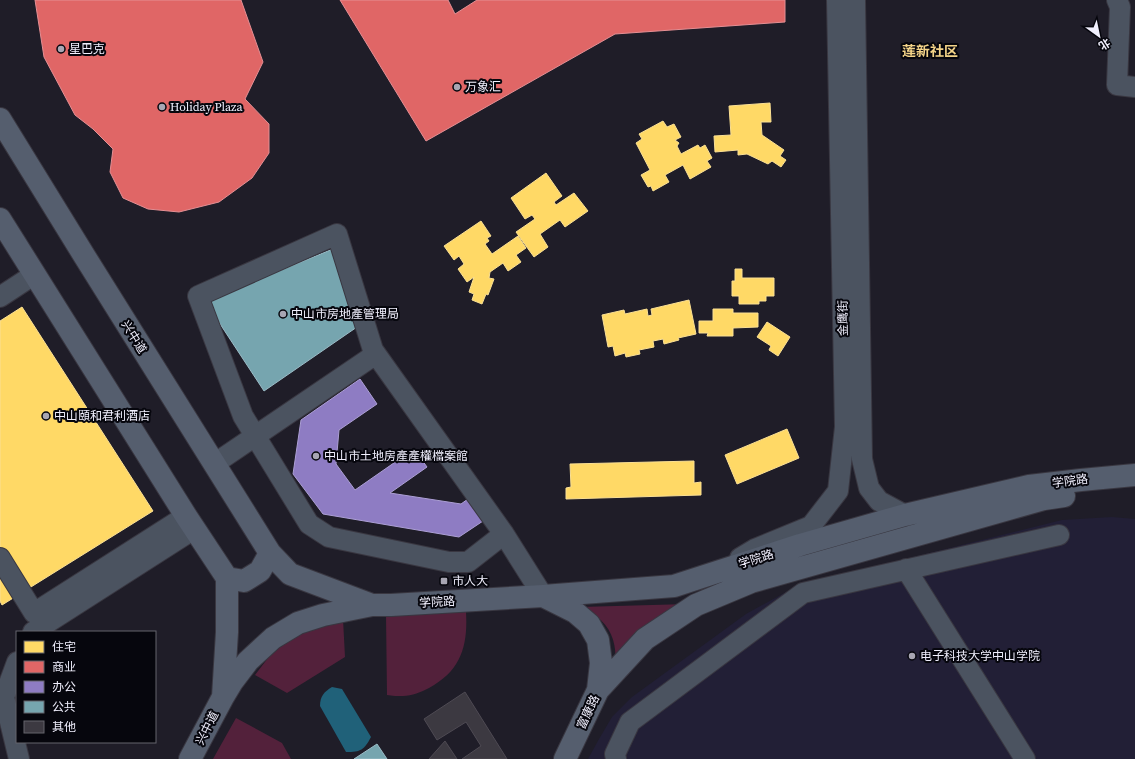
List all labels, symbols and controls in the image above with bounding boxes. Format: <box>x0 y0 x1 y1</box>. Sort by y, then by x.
north arrow <box>1079 16 1119 56</box>
text: 北 <box>1095 35 1113 53</box>
place label: 星巴克 <box>69 41 105 57</box>
district label: 莲新社区 <box>902 41 958 61</box>
marker: 星巴克 <box>56 44 66 54</box>
place label: 万象汇 <box>465 79 501 95</box>
marker: 万象汇 <box>452 82 462 92</box>
place label: Holiday Plaza <box>170 99 244 115</box>
marker: Holiday Plaza <box>157 102 167 112</box>
street label: 金鹰街 <box>835 300 851 336</box>
place label: 中山市房地產管理局 <box>291 306 399 322</box>
marker: 中山市房地產管理局 <box>278 309 288 319</box>
street label: 兴中道 <box>118 317 150 357</box>
place label: 中山頤和君利酒店 <box>54 408 150 424</box>
marker: 中山頤和君利酒店 <box>41 411 51 421</box>
place label: 中山市土地房產產權檔案館 <box>324 448 468 464</box>
marker: 中山市土地房產產權檔案館 <box>311 451 321 461</box>
street label: 学院路 <box>1051 471 1089 491</box>
street label: 学院路 <box>736 546 776 572</box>
place label: 市人大 <box>452 573 488 589</box>
marker: 市人大 <box>439 576 449 586</box>
street label: 学院路 <box>419 593 455 611</box>
legend <box>16 631 156 743</box>
text: 住宅 <box>52 639 76 655</box>
place label: 电子科技大学中山学院 <box>920 648 1040 664</box>
marker: 电子科技大学中山学院 <box>907 651 917 661</box>
text: 商业 <box>52 659 76 675</box>
text: 办公 <box>52 679 76 695</box>
street label: 富康路 <box>573 692 603 732</box>
text: 公共 <box>52 699 76 715</box>
street label: 兴中道 <box>192 708 222 748</box>
text: 其他 <box>52 719 76 735</box>

